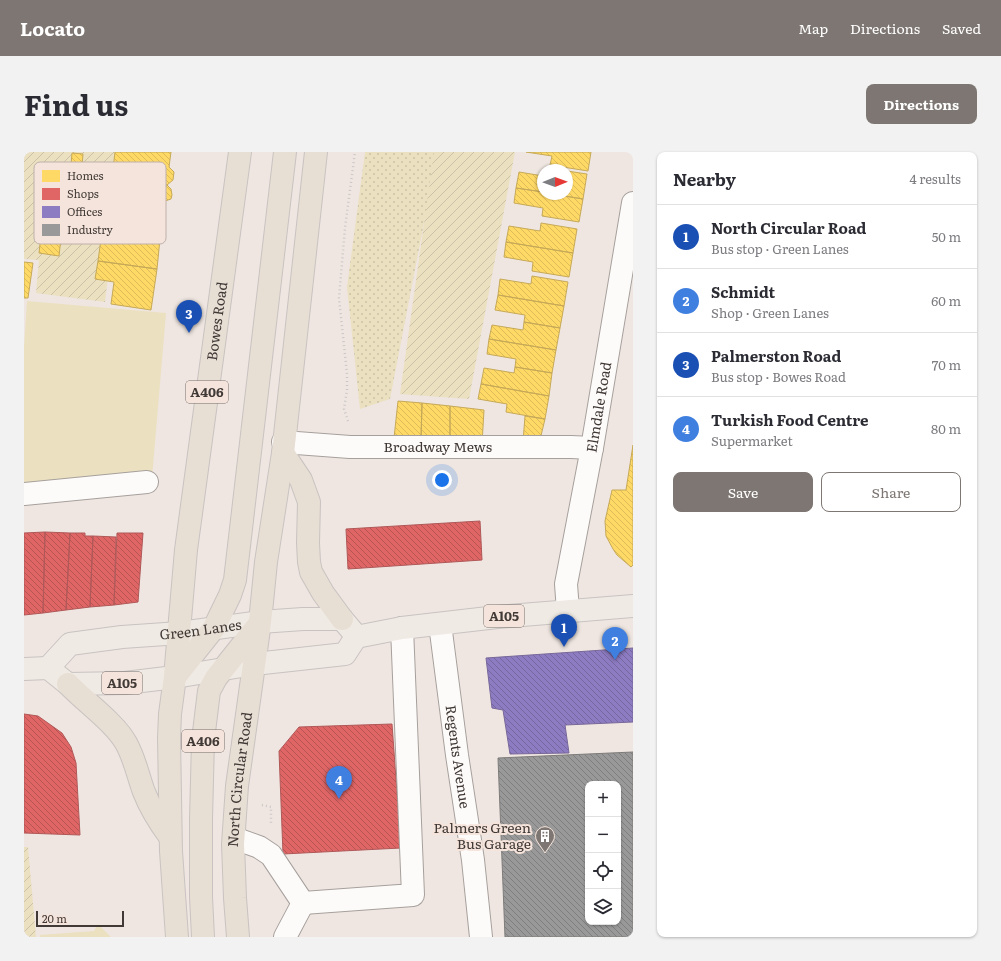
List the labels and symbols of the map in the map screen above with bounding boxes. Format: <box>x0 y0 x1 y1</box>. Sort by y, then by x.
legend <box>34 162 166 244</box>
north arrow <box>537 164 573 200</box>
text: Homes <box>67 167 104 183</box>
text: Shops <box>67 185 99 201</box>
text: Offices <box>67 203 102 219</box>
text: Industry <box>67 221 114 237</box>
street label: Bowes Road <box>201 280 231 362</box>
pin: 3 <box>176 300 202 333</box>
street label: Elmdale Road <box>580 360 615 454</box>
road number: A406 <box>186 381 228 403</box>
street label: Broadway Mews <box>384 436 492 456</box>
your location <box>432 470 452 490</box>
road number: A105 <box>484 605 524 627</box>
street label: Green Lanes <box>159 614 243 643</box>
pin: 1 <box>551 614 577 647</box>
pin: 2 <box>602 627 628 660</box>
road number: A105 <box>102 672 142 694</box>
street label: Regents Avenue <box>442 704 476 810</box>
street label: North Circular Road <box>222 710 256 848</box>
road number: A406 <box>182 730 224 752</box>
pin: 4 <box>326 766 352 799</box>
place label: Palmers Green Bus Garage <box>433 817 531 853</box>
building icon: Palmers Green Bus Garage <box>534 825 556 853</box>
scale bar <box>36 909 124 928</box>

